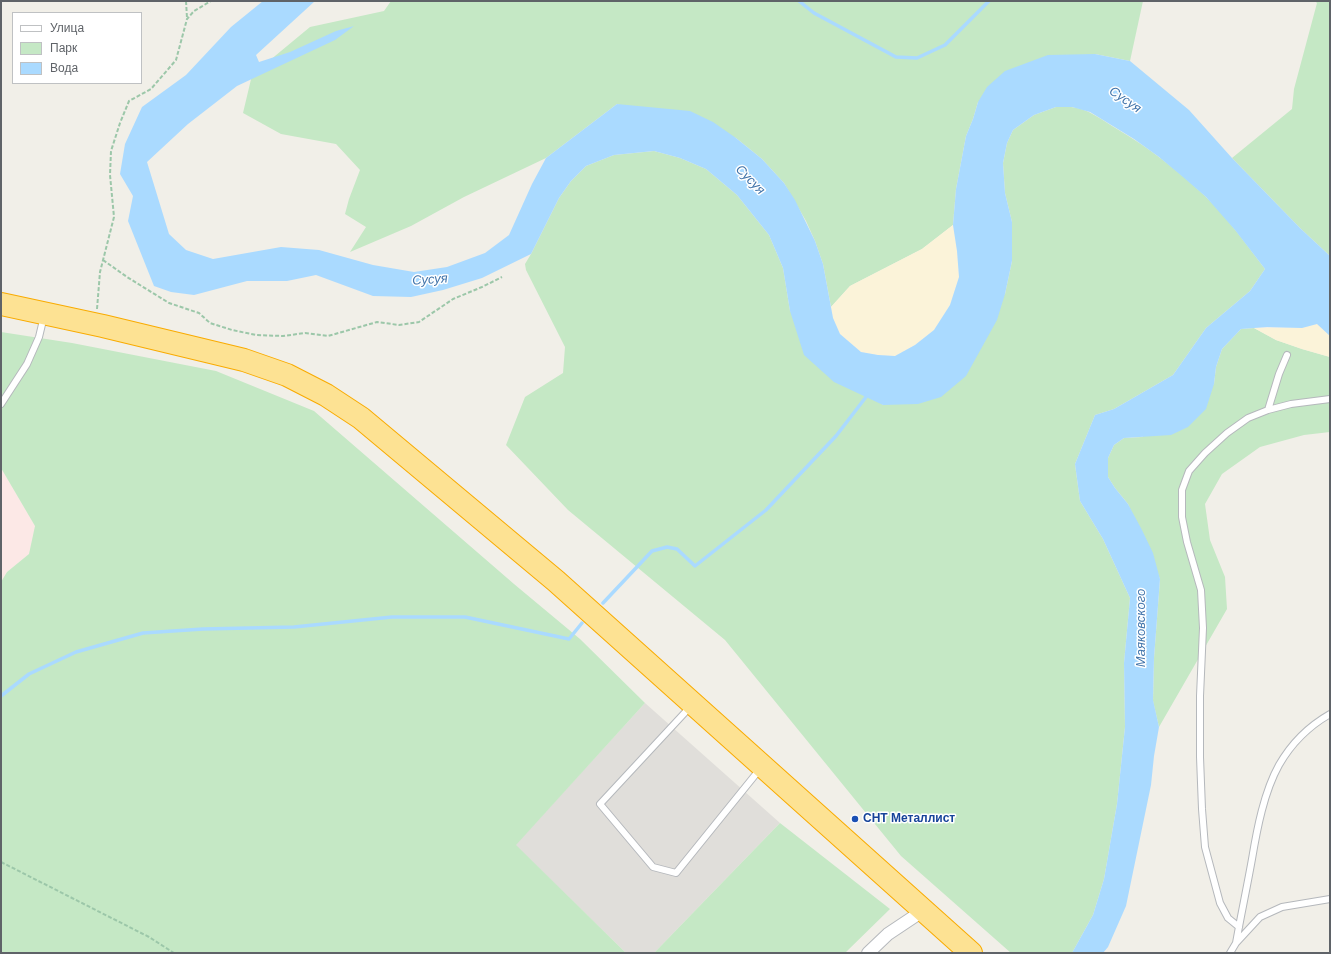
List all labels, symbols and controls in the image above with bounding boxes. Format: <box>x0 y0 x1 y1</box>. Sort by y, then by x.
legend <box>12 12 142 84</box>
text: Улица <box>50 21 84 35</box>
text: Парк <box>50 41 77 55</box>
text: Вода <box>50 61 78 75</box>
water label: Сусуя <box>1106 83 1144 117</box>
water label: Сусуя <box>732 162 768 198</box>
water label: Сусуя <box>412 271 448 289</box>
water label: Маяковского <box>1133 589 1149 667</box>
place label: СНТ Металлист <box>863 812 955 826</box>
marker: СНТ Металлист <box>850 814 860 824</box>

